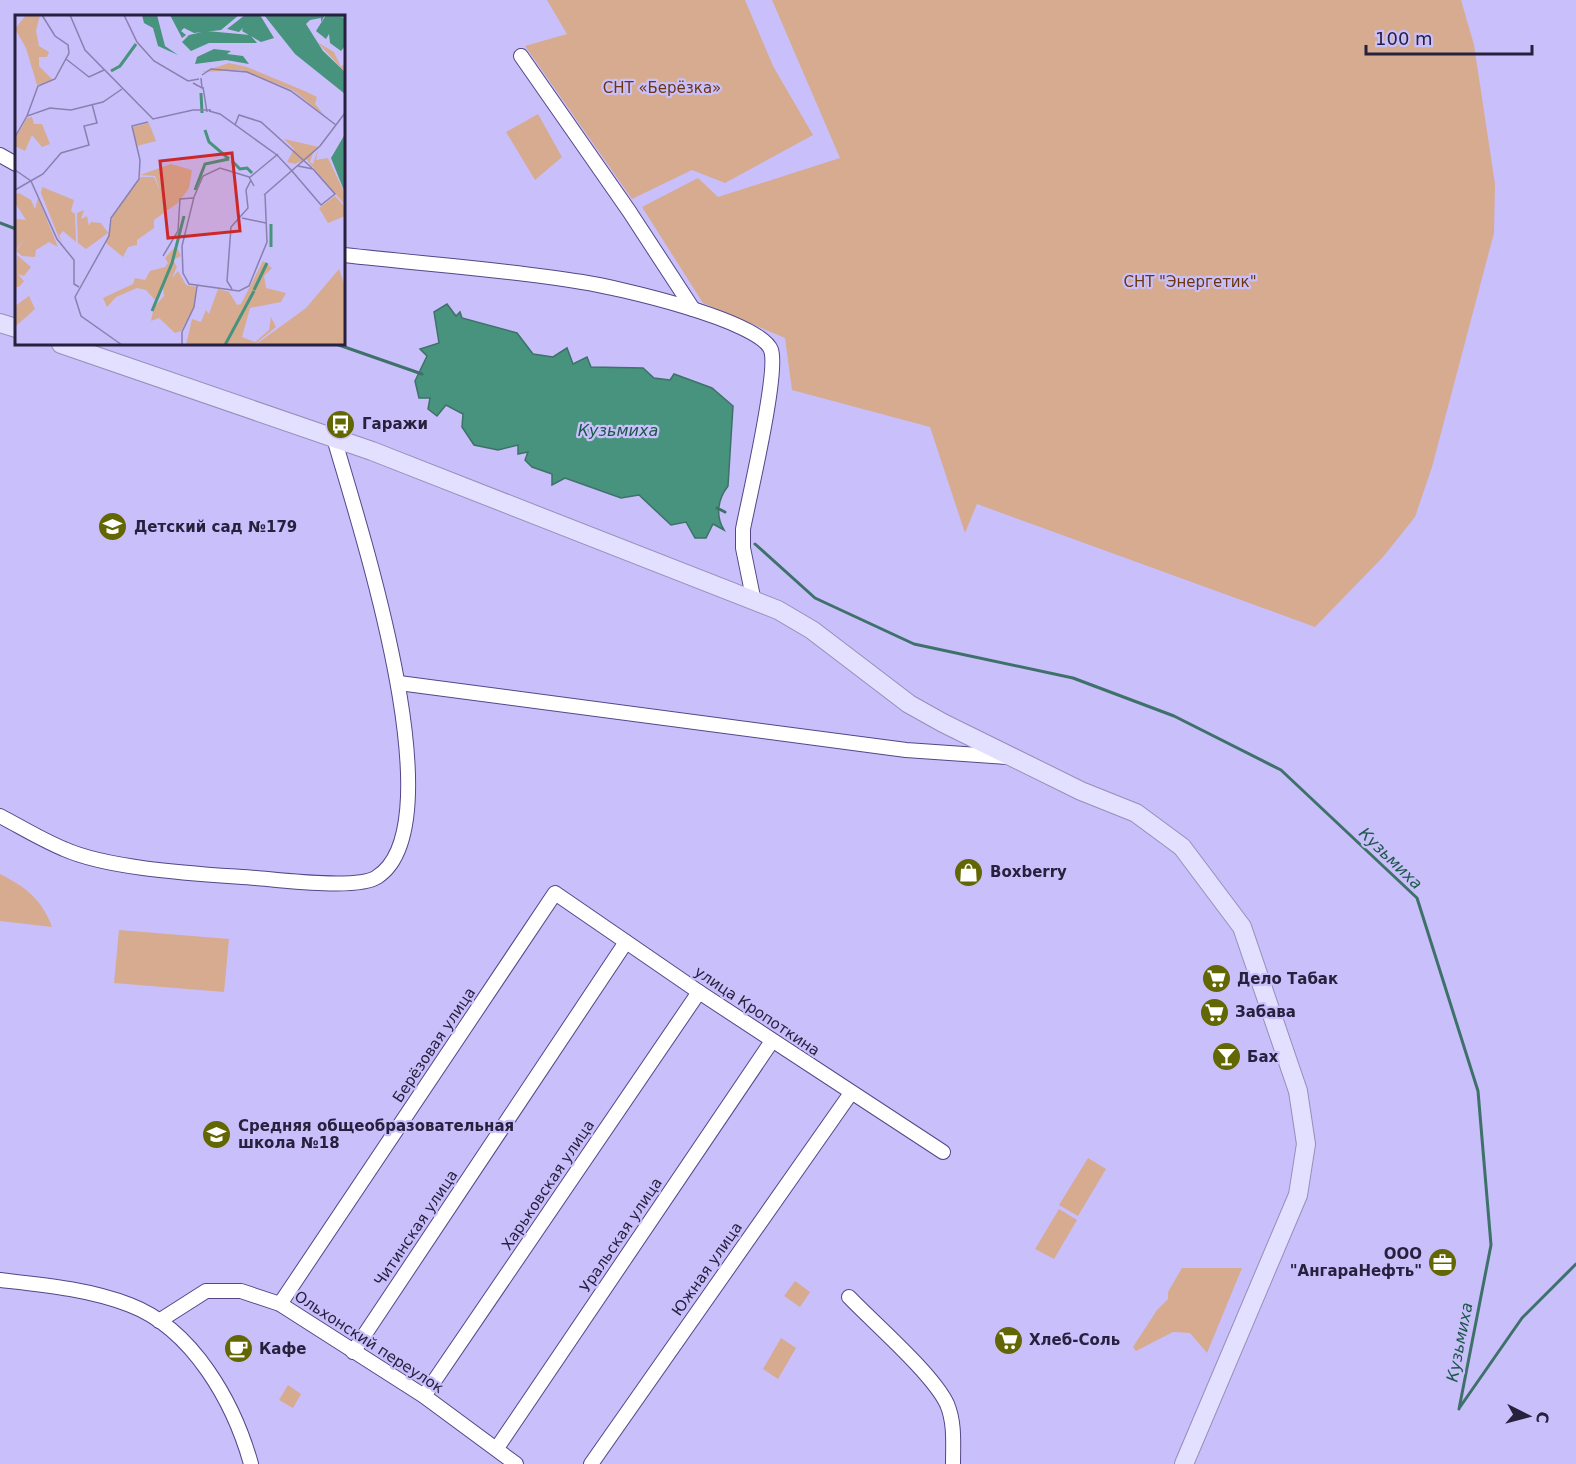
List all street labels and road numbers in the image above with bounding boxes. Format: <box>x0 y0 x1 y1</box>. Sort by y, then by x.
street label: улица Кропоткина <box>691 962 823 1060</box>
street label: Берёзовая улица <box>389 984 479 1106</box>
street label: Харьковская улица <box>498 1117 598 1253</box>
street label: Читинская улица <box>370 1166 462 1290</box>
street label: Уральская улица <box>576 1174 666 1296</box>
street label: Южная улица <box>668 1219 746 1319</box>
street label: Ольхонский переулок <box>291 1287 447 1397</box>

